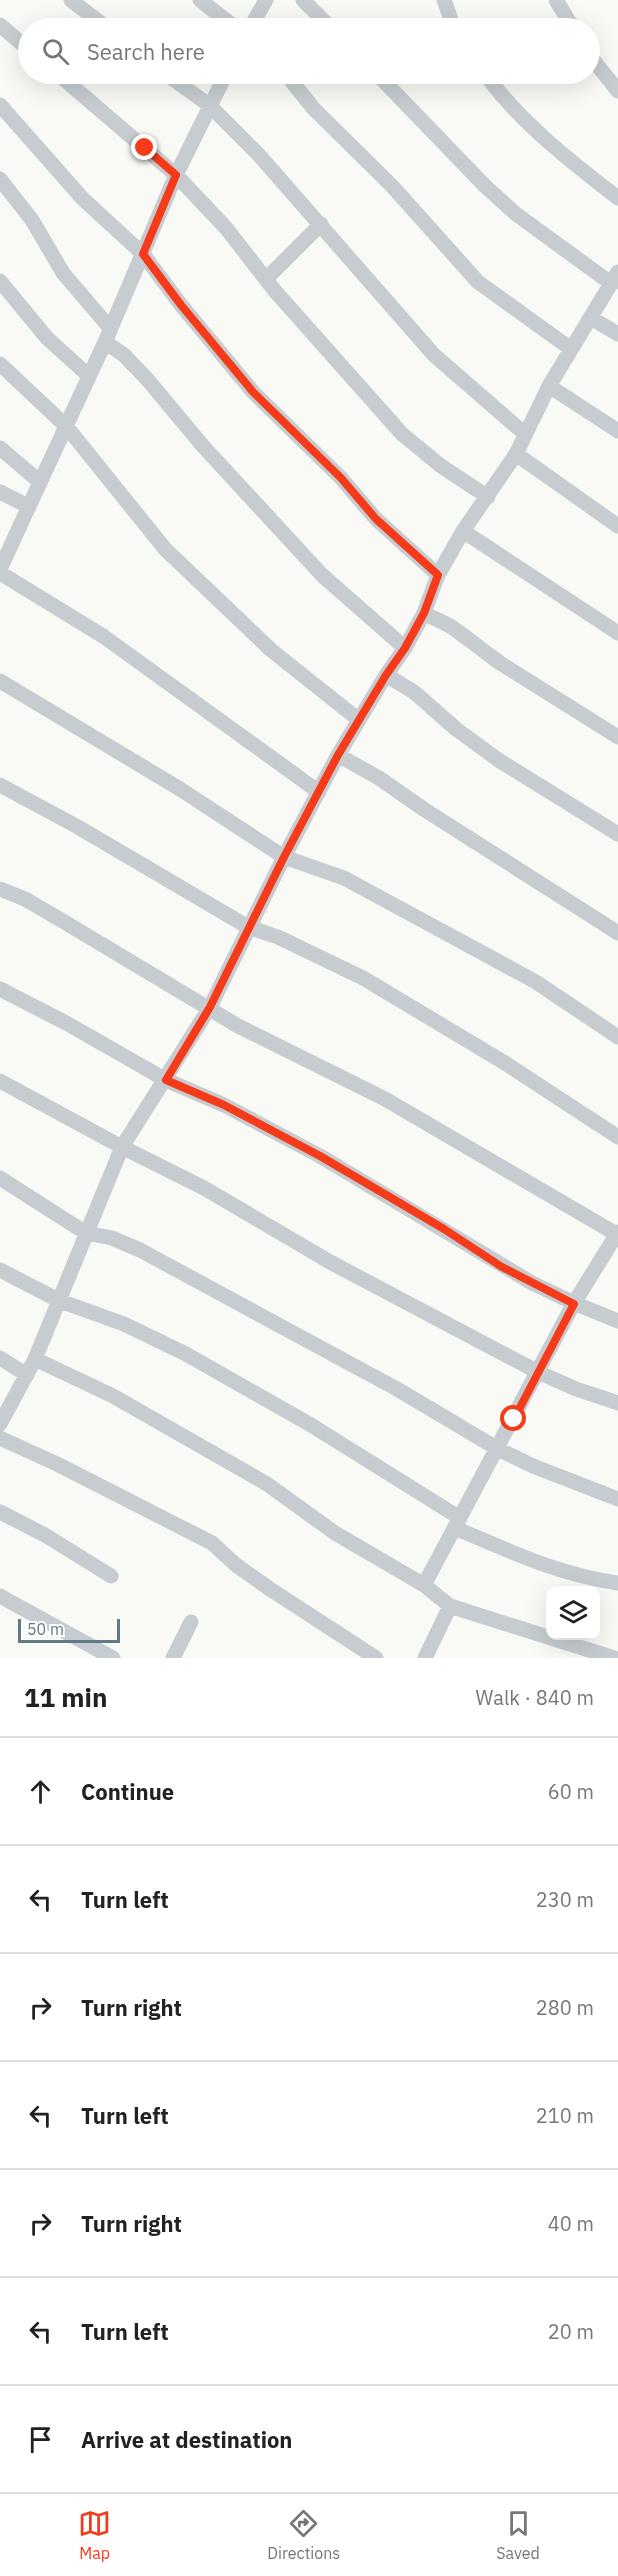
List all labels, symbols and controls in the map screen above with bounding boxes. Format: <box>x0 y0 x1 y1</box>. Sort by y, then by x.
search box <box>18 18 600 84</box>
icon: search <box>39 35 72 68</box>
text: Search here <box>87 37 205 66</box>
route end <box>131 134 157 160</box>
route start <box>500 1405 526 1431</box>
map controls <box>546 1586 600 1640</box>
button: layers <box>546 1586 600 1640</box>
scale bar <box>18 1616 120 1644</box>
text: 50 m <box>27 1619 64 1639</box>
text: 11 min <box>24 1680 108 1714</box>
text: Walk · 840 m <box>476 1684 594 1711</box>
icon: ahead <box>24 1775 57 1808</box>
text: Continue <box>81 1777 174 1806</box>
text: 60 m <box>548 1778 594 1805</box>
icon: left <box>24 1883 57 1916</box>
text: Turn left <box>81 1885 169 1914</box>
text: 230 m <box>536 1886 594 1913</box>
icon: right <box>24 1991 57 2024</box>
text: Turn right <box>81 1993 182 2022</box>
text: 280 m <box>536 1994 594 2021</box>
icon: left <box>24 2099 57 2132</box>
text: Turn left <box>81 2101 169 2130</box>
text: 210 m <box>536 2102 594 2129</box>
icon: right <box>24 2207 57 2240</box>
text: Turn right <box>81 2209 182 2238</box>
text: 40 m <box>548 2210 594 2237</box>
icon: left <box>24 2315 57 2348</box>
text: Turn left <box>81 2317 169 2346</box>
text: 20 m <box>548 2318 594 2345</box>
icon: arrive <box>24 2423 57 2456</box>
text: Arrive at destination <box>81 2425 292 2454</box>
tab: Map <box>78 2507 111 2563</box>
tab: Directions <box>267 2507 340 2563</box>
tab: Saved <box>496 2507 540 2563</box>

